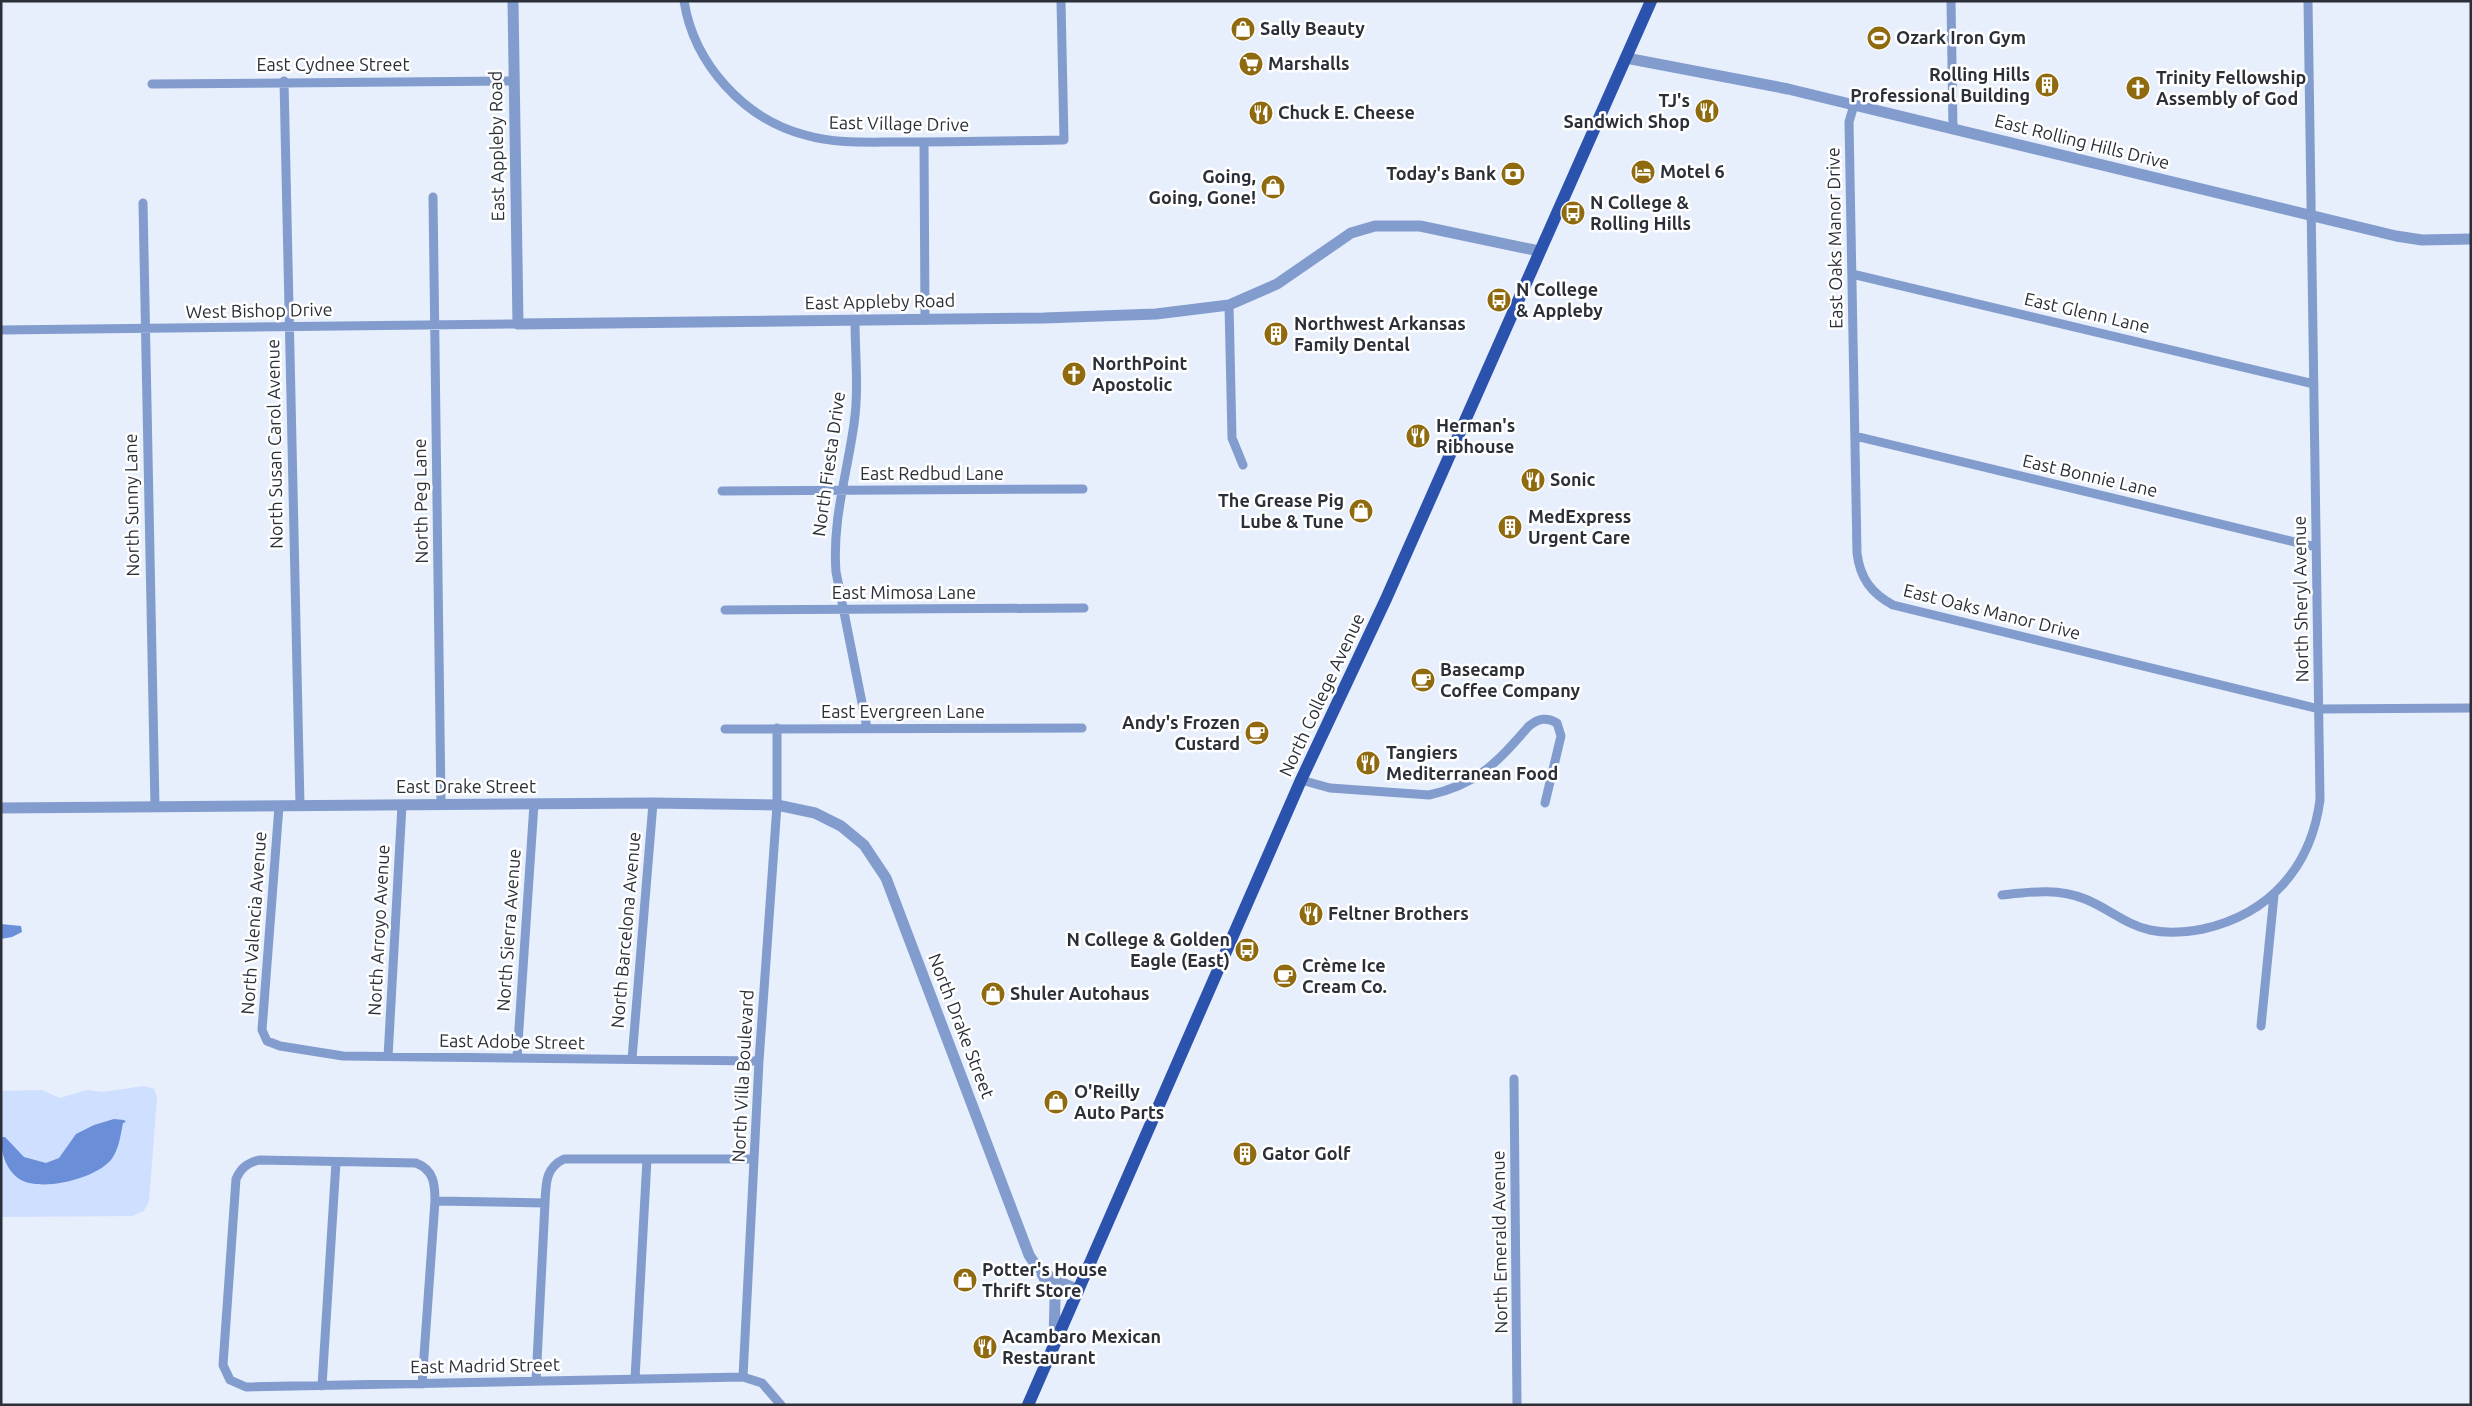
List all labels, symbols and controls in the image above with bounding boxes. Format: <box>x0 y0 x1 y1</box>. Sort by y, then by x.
shop icon: Sally Beauty <box>1230 16 1256 42</box>
place label: Sally Beauty <box>1260 18 1365 38</box>
sports icon: Ozark Iron Gym <box>1866 25 1892 51</box>
place label: Ozark Iron Gym <box>1896 27 2026 47</box>
supermarket icon: Marshalls <box>1238 51 1264 77</box>
place label: Marshalls <box>1268 53 1349 73</box>
street label: East Cydnee Street <box>256 54 410 74</box>
place label: Rolling Hills Professional Building <box>1850 64 2030 105</box>
place label: Trinity Fellowship Assembly of God <box>2156 67 2306 108</box>
street label: East Appleby Road <box>485 71 507 221</box>
building icon: Rolling Hills Professional Building <box>2034 72 2060 98</box>
church icon: Trinity Fellowship Assembly of God <box>2125 75 2151 101</box>
place label: TJ's Sandwich Shop <box>1563 90 1690 131</box>
restaurant icon: TJ's Sandwich Shop <box>1694 98 1720 124</box>
restaurant icon: Chuck E. Cheese <box>1248 100 1274 126</box>
place label: Chuck E. Cheese <box>1278 102 1415 122</box>
street label: East Rolling Hills Drive <box>1993 110 2172 172</box>
street label: East Village Drive <box>829 112 969 134</box>
street label: East Oaks Manor Drive <box>1822 147 1846 329</box>
hotel icon: Motel 6 <box>1630 159 1656 185</box>
bank icon: Today's Bank <box>1500 161 1526 187</box>
place label: Motel 6 <box>1660 161 1725 181</box>
place label: Today's Bank <box>1386 163 1496 183</box>
place label: Going, Going, Gone! <box>1149 166 1256 207</box>
shop icon: Going, Going, Gone! <box>1260 174 1286 200</box>
place label: N College & Rolling Hills <box>1590 192 1691 233</box>
bus stop icon: N College & Rolling Hills <box>1560 200 1586 226</box>
place label: N College & Appleby <box>1516 279 1603 320</box>
bus stop icon: N College & Appleby <box>1486 287 1512 313</box>
street label: East Glenn Lane <box>2022 288 2152 336</box>
street label: East Appleby Road <box>805 290 955 312</box>
street label: West Bishop Drive <box>185 299 333 321</box>
place label: Northwest Arkansas Family Dental <box>1294 313 1466 354</box>
building icon: Northwest Arkansas Family Dental <box>1263 321 1289 347</box>
street label: North Susan Carol Avenue <box>262 339 286 549</box>
place label: NorthPoint Apostolic <box>1092 353 1187 394</box>
church icon: NorthPoint Apostolic <box>1061 361 1087 387</box>
street label: North Fiesta Drive <box>808 390 848 538</box>
place label: Herman's Ribhouse <box>1436 415 1515 456</box>
restaurant icon: Herman's Ribhouse <box>1405 423 1431 449</box>
street label: North Sunny Lane <box>120 433 142 577</box>
street label: North Peg Lane <box>409 438 431 564</box>
street label: East Bonnie Lane <box>2021 450 2160 500</box>
street label: East Redbud Lane <box>860 463 1004 483</box>
restaurant icon: Sonic <box>1520 467 1546 493</box>
place label: Sonic <box>1550 469 1596 489</box>
place label: The Grease Pig Lube & Tune <box>1218 490 1344 531</box>
shop icon: The Grease Pig Lube & Tune <box>1348 498 1374 524</box>
place label: MedExpress Urgent Care <box>1528 506 1631 547</box>
building icon: MedExpress Urgent Care <box>1497 514 1523 540</box>
street label: North Sheryl Avenue <box>2289 516 2311 683</box>
street label: East Oaks Manor Drive <box>1902 579 2083 643</box>
street label: East Mimosa Lane <box>832 582 976 602</box>
street label: North College Avenue <box>1274 610 1368 779</box>
place label: Basecamp Coffee Company <box>1440 659 1580 700</box>
cafe icon: Basecamp Coffee Company <box>1410 667 1436 693</box>
street label: East Evergreen Lane <box>821 701 985 721</box>
place label: Andy's Frozen Custard <box>1122 712 1240 753</box>
cafe icon: Andy's Frozen Custard <box>1244 720 1270 746</box>
place label: Tangiers Mediterranean Food <box>1386 742 1558 783</box>
restaurant icon: Tangiers Mediterranean Food <box>1355 750 1381 776</box>
street label: East Drake Street <box>396 776 536 796</box>
street label: North Valencia Avenue <box>237 831 269 1015</box>
street label: North Barcelona Avenue <box>606 831 644 1029</box>
street label: North Arroyo Avenue <box>364 844 392 1016</box>
street label: North Sierra Avenue <box>492 848 524 1012</box>
restaurant icon: Feltner Brothers <box>1298 901 1324 927</box>
place label: Feltner Brothers <box>1328 903 1469 923</box>
place label: N College & Golden Eagle (East) <box>1066 929 1230 971</box>
bus stop icon: N College & Golden Eagle (East) <box>1234 937 1260 963</box>
street label: North Drake Street <box>925 950 999 1101</box>
place label: Crème Ice Cream Co. <box>1302 955 1387 996</box>
cafe icon: Crème Ice Cream Co. <box>1272 963 1298 989</box>
shop icon: Shuler Autohaus <box>980 981 1006 1007</box>
place label: Shuler Autohaus <box>1010 983 1150 1003</box>
street label: North Villa Boulevard <box>727 989 757 1163</box>
street label: East Adobe Street <box>439 1030 585 1052</box>
place label: O'Reilly Auto Parts <box>1074 1081 1164 1122</box>
shop icon: O'Reilly Auto Parts <box>1043 1089 1069 1115</box>
building icon: Gator Golf <box>1232 1141 1258 1167</box>
place label: Gator Golf <box>1262 1143 1351 1163</box>
street label: North Emerald Avenue <box>1487 1150 1511 1334</box>
place label: Potter's House Thrift Store <box>982 1259 1107 1300</box>
shop icon: Potter's House Thrift Store <box>952 1267 978 1293</box>
place label: Acambaro Mexican Restaurant <box>1002 1326 1161 1367</box>
restaurant icon: Acambaro Mexican Restaurant <box>972 1334 998 1360</box>
street label: East Madrid Street <box>410 1354 560 1376</box>

